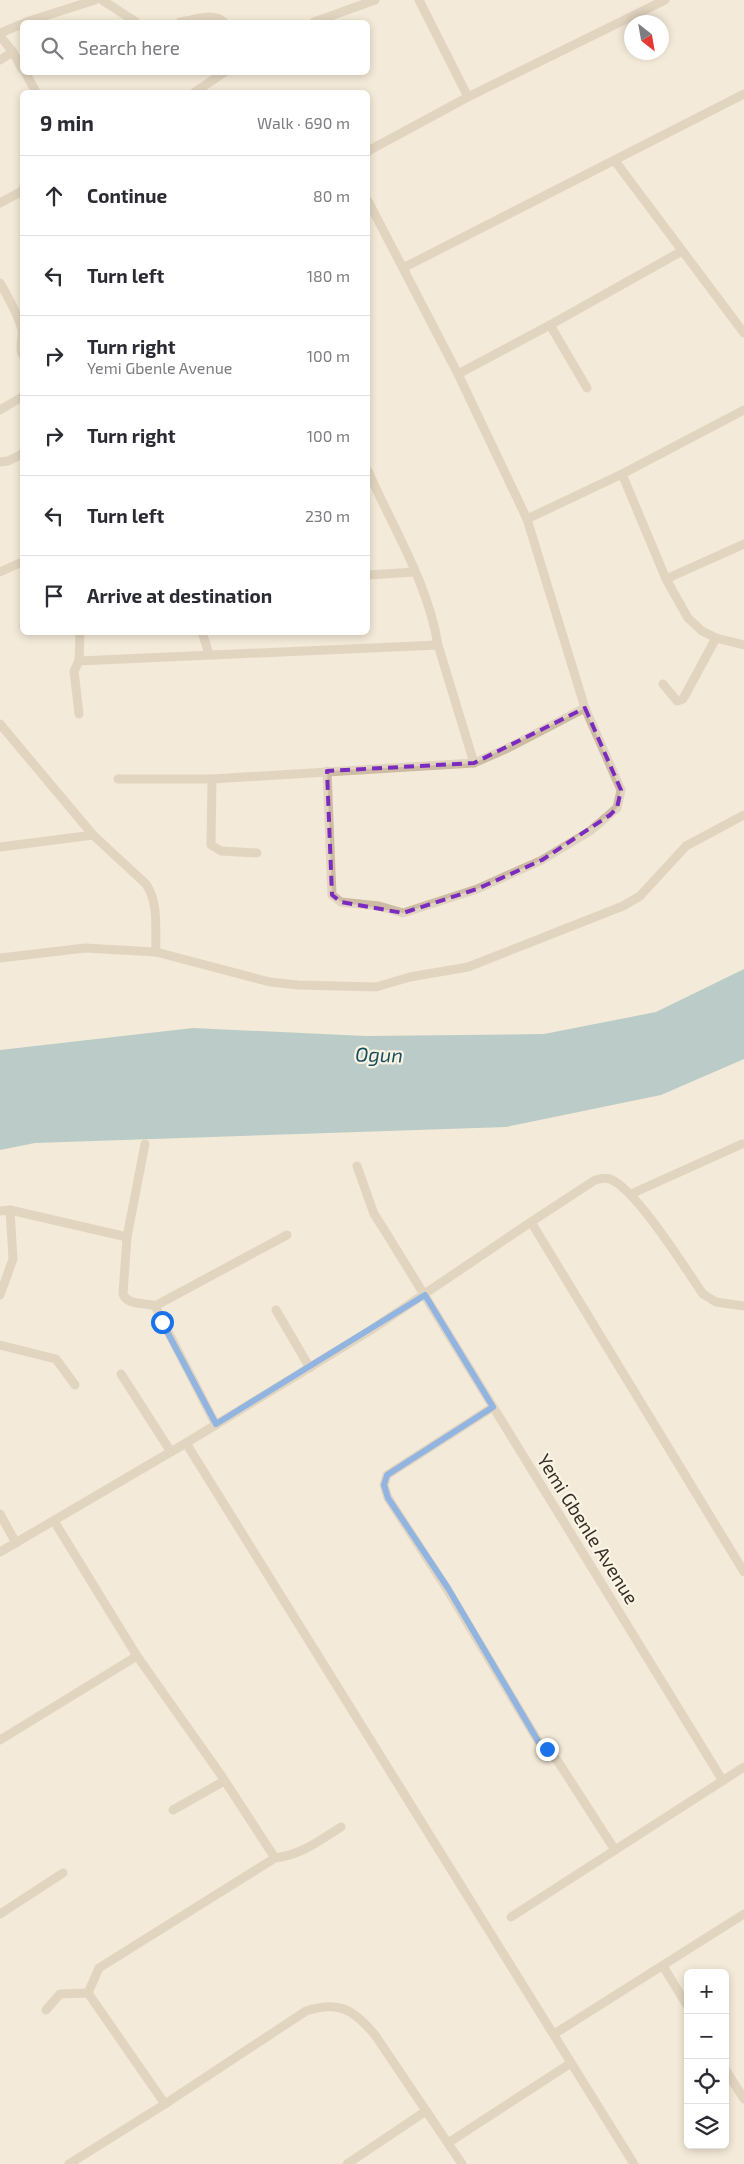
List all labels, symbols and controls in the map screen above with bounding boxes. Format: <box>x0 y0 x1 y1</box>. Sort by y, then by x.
north arrow <box>624 15 669 60</box>
search box <box>20 20 370 75</box>
icon: search <box>38 34 66 62</box>
text: Search here <box>78 36 180 59</box>
text: 9 min <box>40 110 94 135</box>
text: Walk · 690 m <box>257 113 350 132</box>
icon: ahead <box>40 182 68 210</box>
text: Continue <box>87 184 167 207</box>
text: 80 m <box>313 186 350 205</box>
icon: left <box>40 262 68 290</box>
text: Turn left <box>87 264 164 287</box>
text: 180 m <box>307 266 350 285</box>
text: Turn right <box>87 335 175 358</box>
icon: right <box>40 342 68 370</box>
text: 100 m <box>307 346 350 365</box>
text: Yemi Gbenle Avenue <box>87 358 232 377</box>
icon: right <box>40 422 68 450</box>
text: Turn right <box>87 424 175 447</box>
text: 100 m <box>307 426 350 445</box>
icon: left <box>40 502 68 530</box>
text: Turn left <box>87 504 164 527</box>
text: 230 m <box>305 506 350 525</box>
icon: arrive <box>40 582 68 610</box>
text: Arrive at destination <box>87 584 272 607</box>
water label: Ogun <box>355 1042 403 1066</box>
route start <box>151 1311 174 1334</box>
street label: Yemi Gbenle Avenue <box>533 1449 644 1608</box>
route end <box>536 1738 559 1761</box>
map controls <box>684 1969 729 2149</box>
button: + <box>684 1969 729 2014</box>
button: − <box>684 2014 729 2059</box>
button: locate <box>684 2059 729 2104</box>
button: layers <box>684 2104 729 2149</box>

